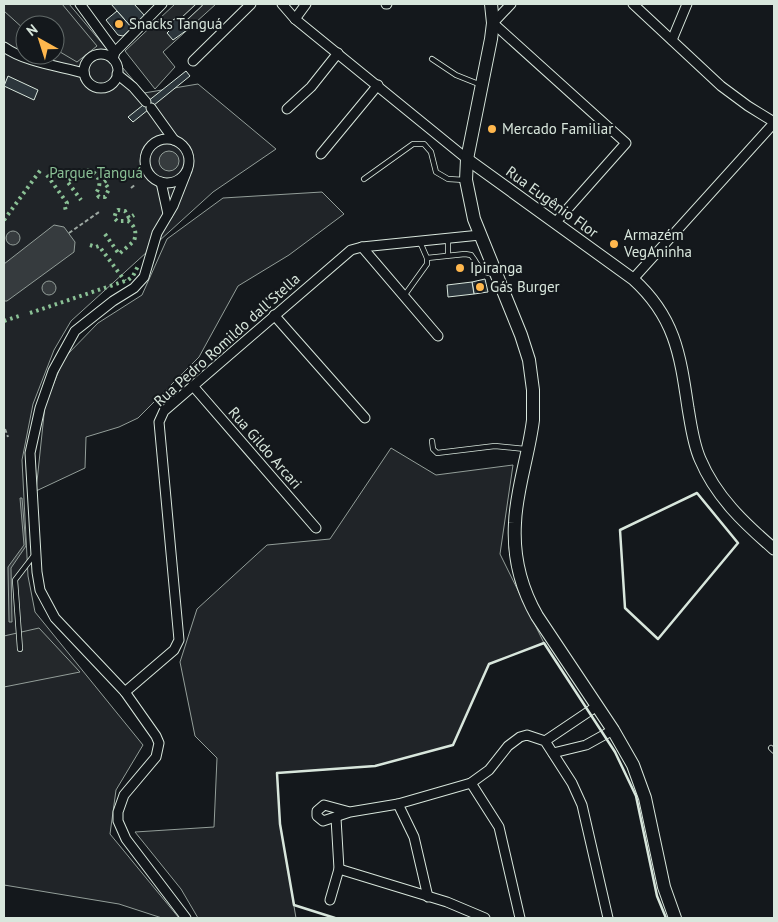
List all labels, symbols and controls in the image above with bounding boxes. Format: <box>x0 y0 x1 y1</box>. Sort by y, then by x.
place label: Snacks Tanguá <box>129 14 222 33</box>
north arrow <box>15 15 65 65</box>
marker: Snacks Tanguá <box>113 18 125 30</box>
text: N <box>23 20 41 40</box>
place label: Mercado Familiar <box>502 119 613 138</box>
marker: Mercado Familiar <box>486 123 498 135</box>
street label: Rua Eugênio Flor <box>502 162 602 242</box>
park label: Parque Tanguá <box>49 163 143 182</box>
place label: Armazém VegAninha <box>623 225 692 261</box>
marker: Armazém VegAninha <box>608 238 620 250</box>
place label: Ipiranga <box>470 258 523 277</box>
marker: Ipiranga <box>454 262 466 274</box>
street label: Rua Pedro Romildo dall'Stella <box>150 269 304 410</box>
place label: Gás Burger <box>490 277 560 296</box>
marker: Gás Burger <box>474 281 486 293</box>
street label: Rua Gildo Arcari <box>225 403 306 493</box>

